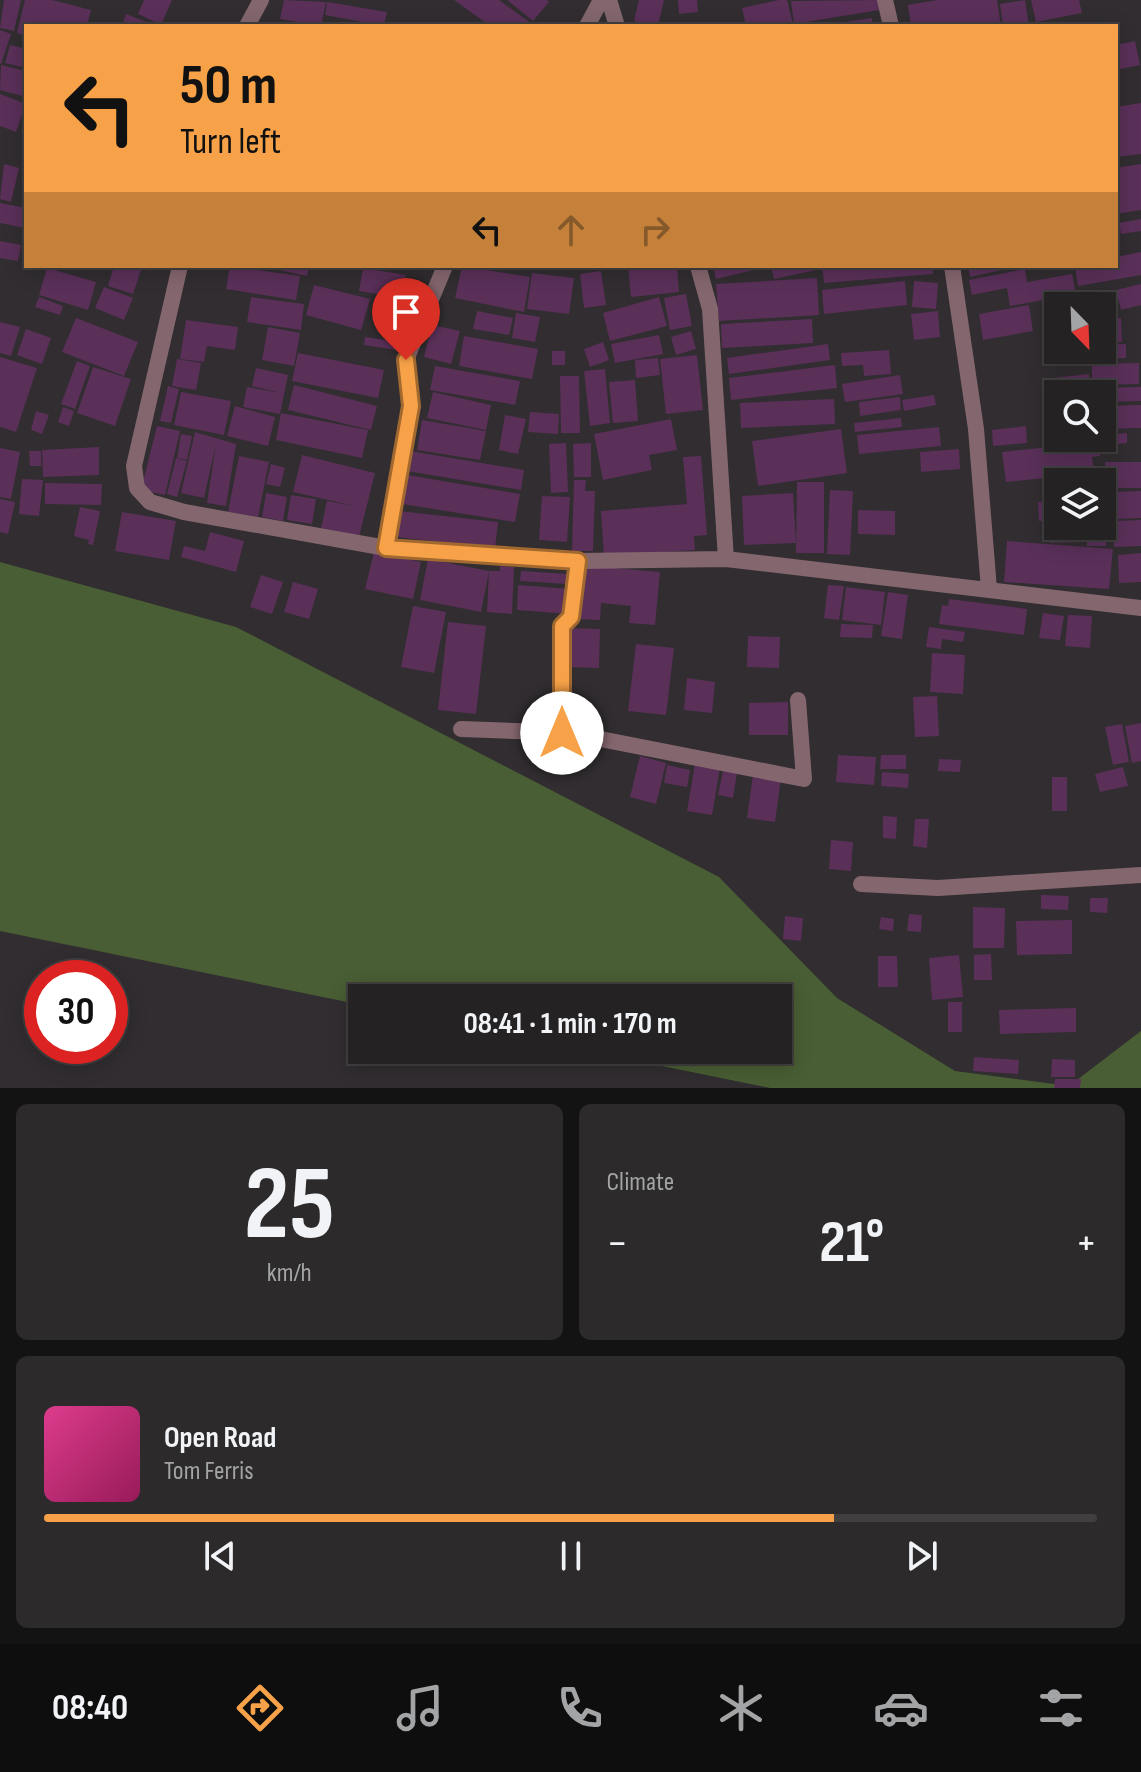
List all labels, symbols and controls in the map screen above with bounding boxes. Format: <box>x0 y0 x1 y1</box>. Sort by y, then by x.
text: 50 m <box>180 53 277 120</box>
icon: left <box>48 56 152 160</box>
text: Turn left <box>180 121 281 164</box>
icon: left <box>465 208 509 252</box>
icon: ahead <box>549 208 593 252</box>
icon: right <box>633 208 677 252</box>
pin <box>372 278 440 360</box>
icon: arrive <box>384 290 428 334</box>
north arrow <box>1044 292 1116 364</box>
map controls <box>1044 292 1116 540</box>
button: search <box>1044 380 1116 452</box>
button: layers <box>1044 468 1116 540</box>
position arrow <box>520 691 604 775</box>
speed limit sign: 30 <box>24 960 128 1064</box>
text: 08:41 · 1 min · 170 m <box>463 1006 677 1042</box>
text: 25 <box>244 1143 335 1268</box>
text: Climate <box>607 1167 674 1198</box>
text: 21° <box>819 1207 884 1279</box>
text: − <box>607 1217 628 1270</box>
text: + <box>1075 1217 1097 1270</box>
text: km/h <box>267 1258 312 1289</box>
text: Open Road <box>164 1420 276 1456</box>
text: Tom Ferris <box>164 1456 254 1487</box>
icon: previous <box>198 1534 242 1578</box>
icon: pause <box>549 1534 593 1578</box>
icon: next <box>900 1534 944 1578</box>
icon: directions <box>232 1680 288 1736</box>
icon: music <box>392 1680 448 1736</box>
icon: phone <box>552 1680 608 1736</box>
icon: climate <box>713 1680 769 1736</box>
icon: car <box>873 1680 929 1736</box>
icon: filters <box>1033 1680 1089 1736</box>
text: 08:40 <box>52 1687 128 1730</box>

